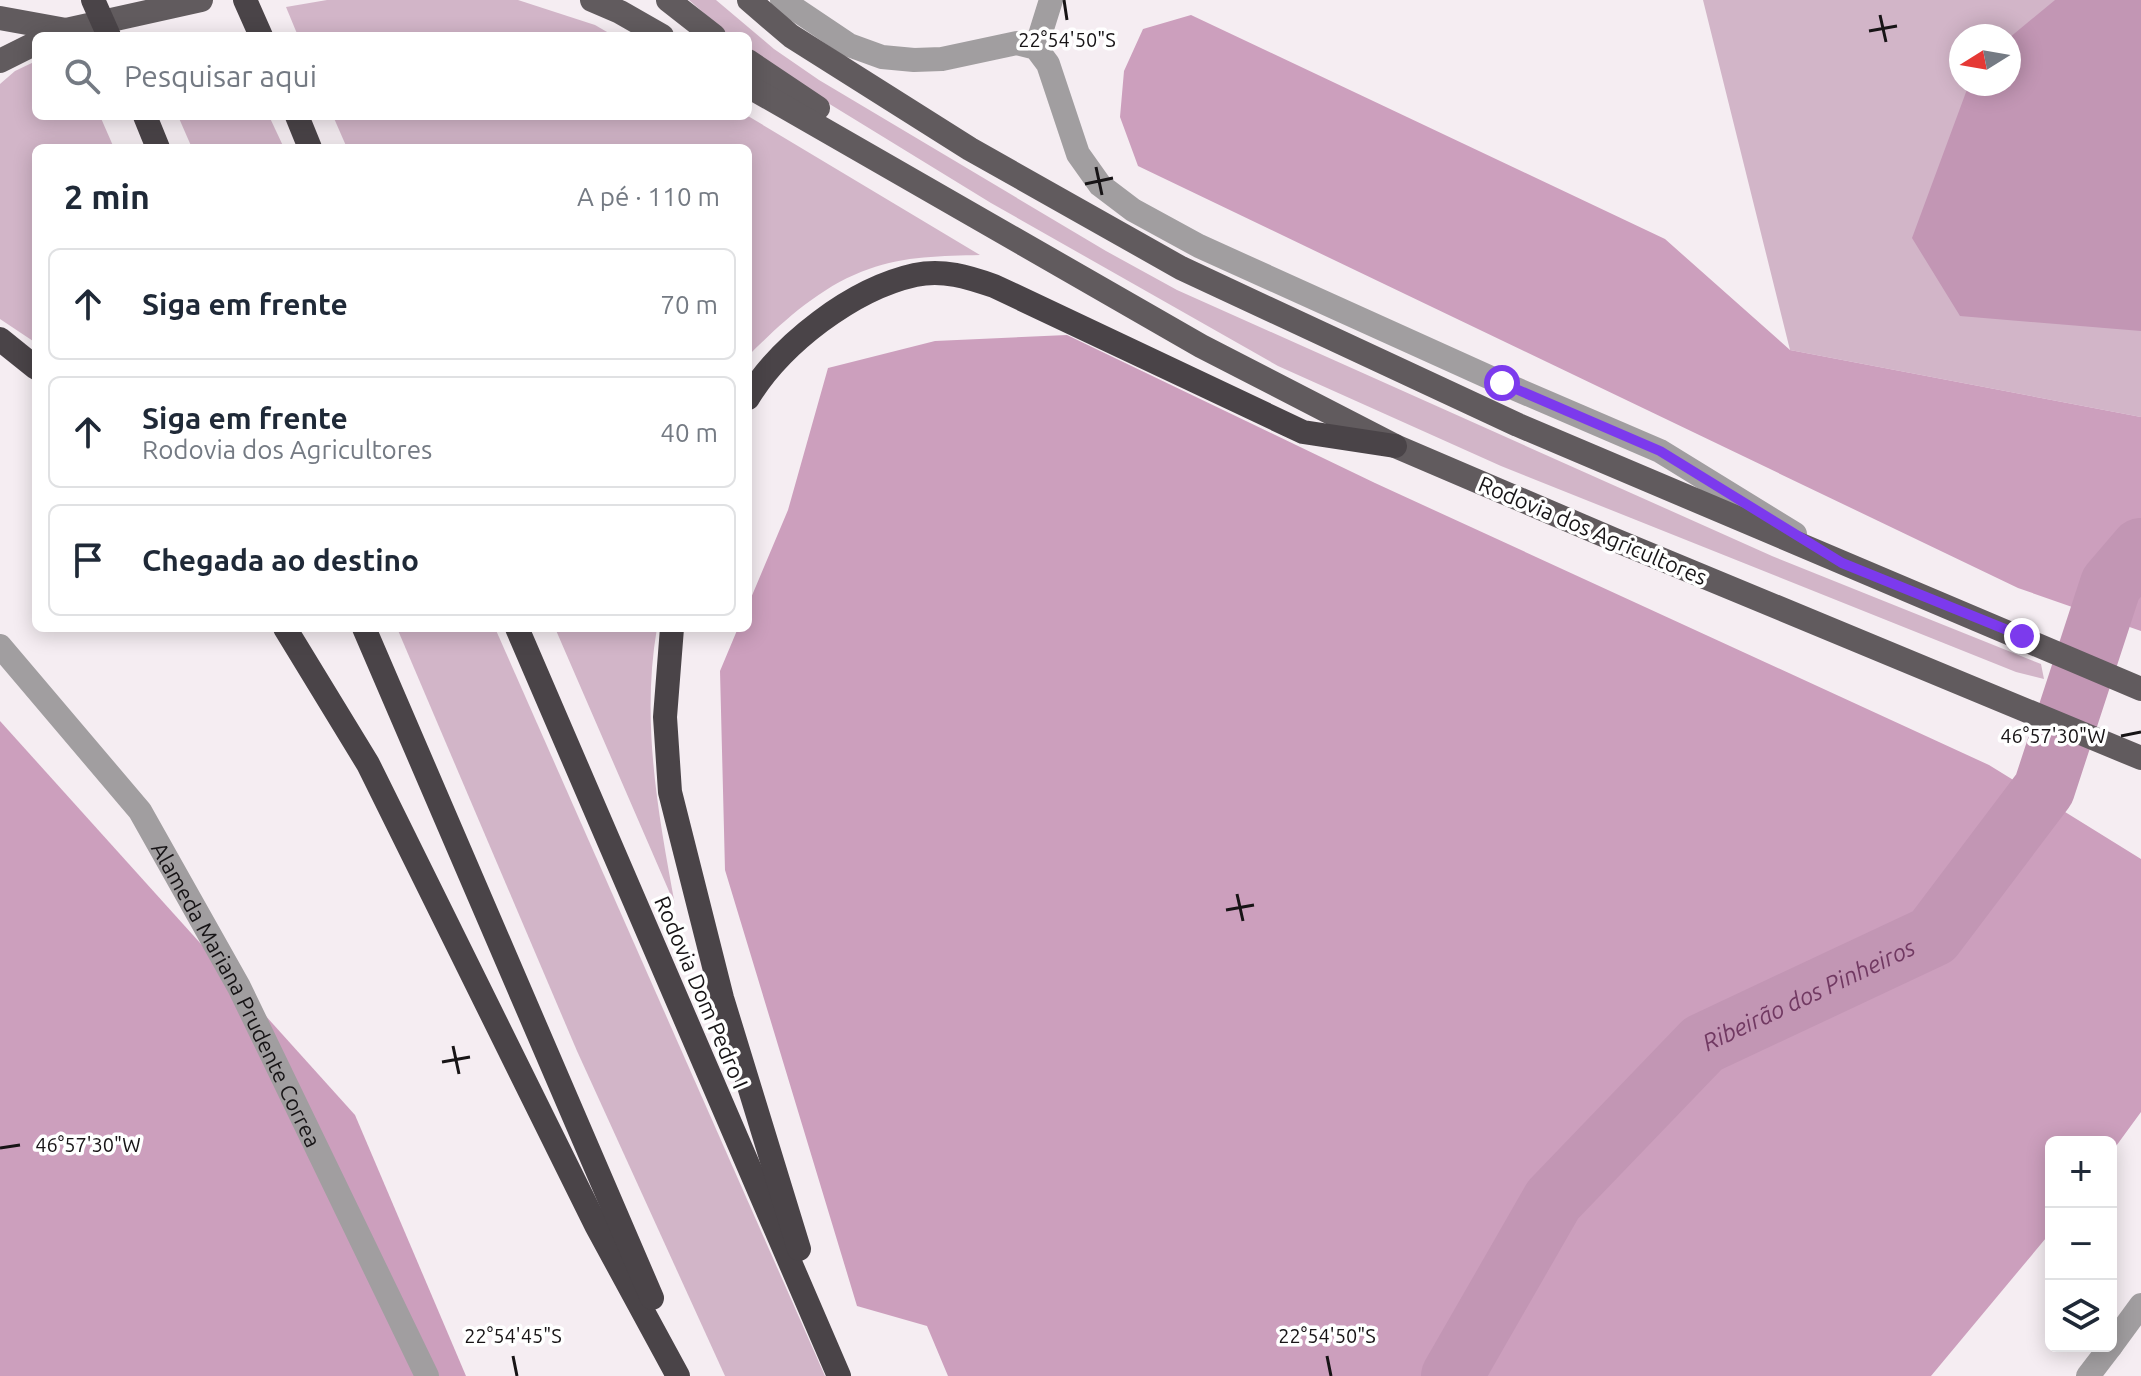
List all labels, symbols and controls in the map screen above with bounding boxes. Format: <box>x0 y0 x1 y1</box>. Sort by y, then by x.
north arrow <box>1949 24 2021 96</box>
text: 22°54'50"S <box>1018 28 1116 51</box>
search box <box>32 32 752 120</box>
icon: search <box>60 54 104 98</box>
text: Pesquisar aqui <box>124 59 317 93</box>
text: 2 min <box>64 177 150 215</box>
text: A pé · 110 m <box>577 182 720 211</box>
icon: ahead <box>66 282 110 326</box>
text: Siga em frente <box>142 287 348 321</box>
text: 70 m <box>660 290 718 319</box>
route start <box>1484 365 1520 401</box>
text: Siga em frente <box>142 401 348 435</box>
icon: ahead <box>66 410 110 454</box>
text: 40 m <box>660 418 718 447</box>
text: Rodovia dos Agricultores <box>142 435 432 464</box>
street label: Rodovia dos Agricultores <box>1475 471 1711 589</box>
icon: arrive <box>66 538 110 582</box>
text: Chegada ao destino <box>142 543 419 577</box>
route end <box>2004 618 2040 654</box>
text: 46°57'30"W <box>2000 724 2106 747</box>
street label: Alameda Mariana Prudente Correa <box>148 838 327 1151</box>
street label: Rodovia Dom Pedro I <box>650 892 754 1092</box>
water label: Ribeirão dos Pinheiros <box>1698 933 1919 1056</box>
text: 46°57'30"W <box>35 1133 141 1156</box>
map controls <box>2045 1136 2117 1352</box>
button: + <box>2045 1136 2117 1208</box>
button: − <box>2045 1208 2117 1280</box>
button: layers <box>2045 1280 2117 1352</box>
text: 22°54'45"S <box>464 1324 562 1347</box>
text: 22°54'50"S <box>1278 1324 1376 1347</box>

